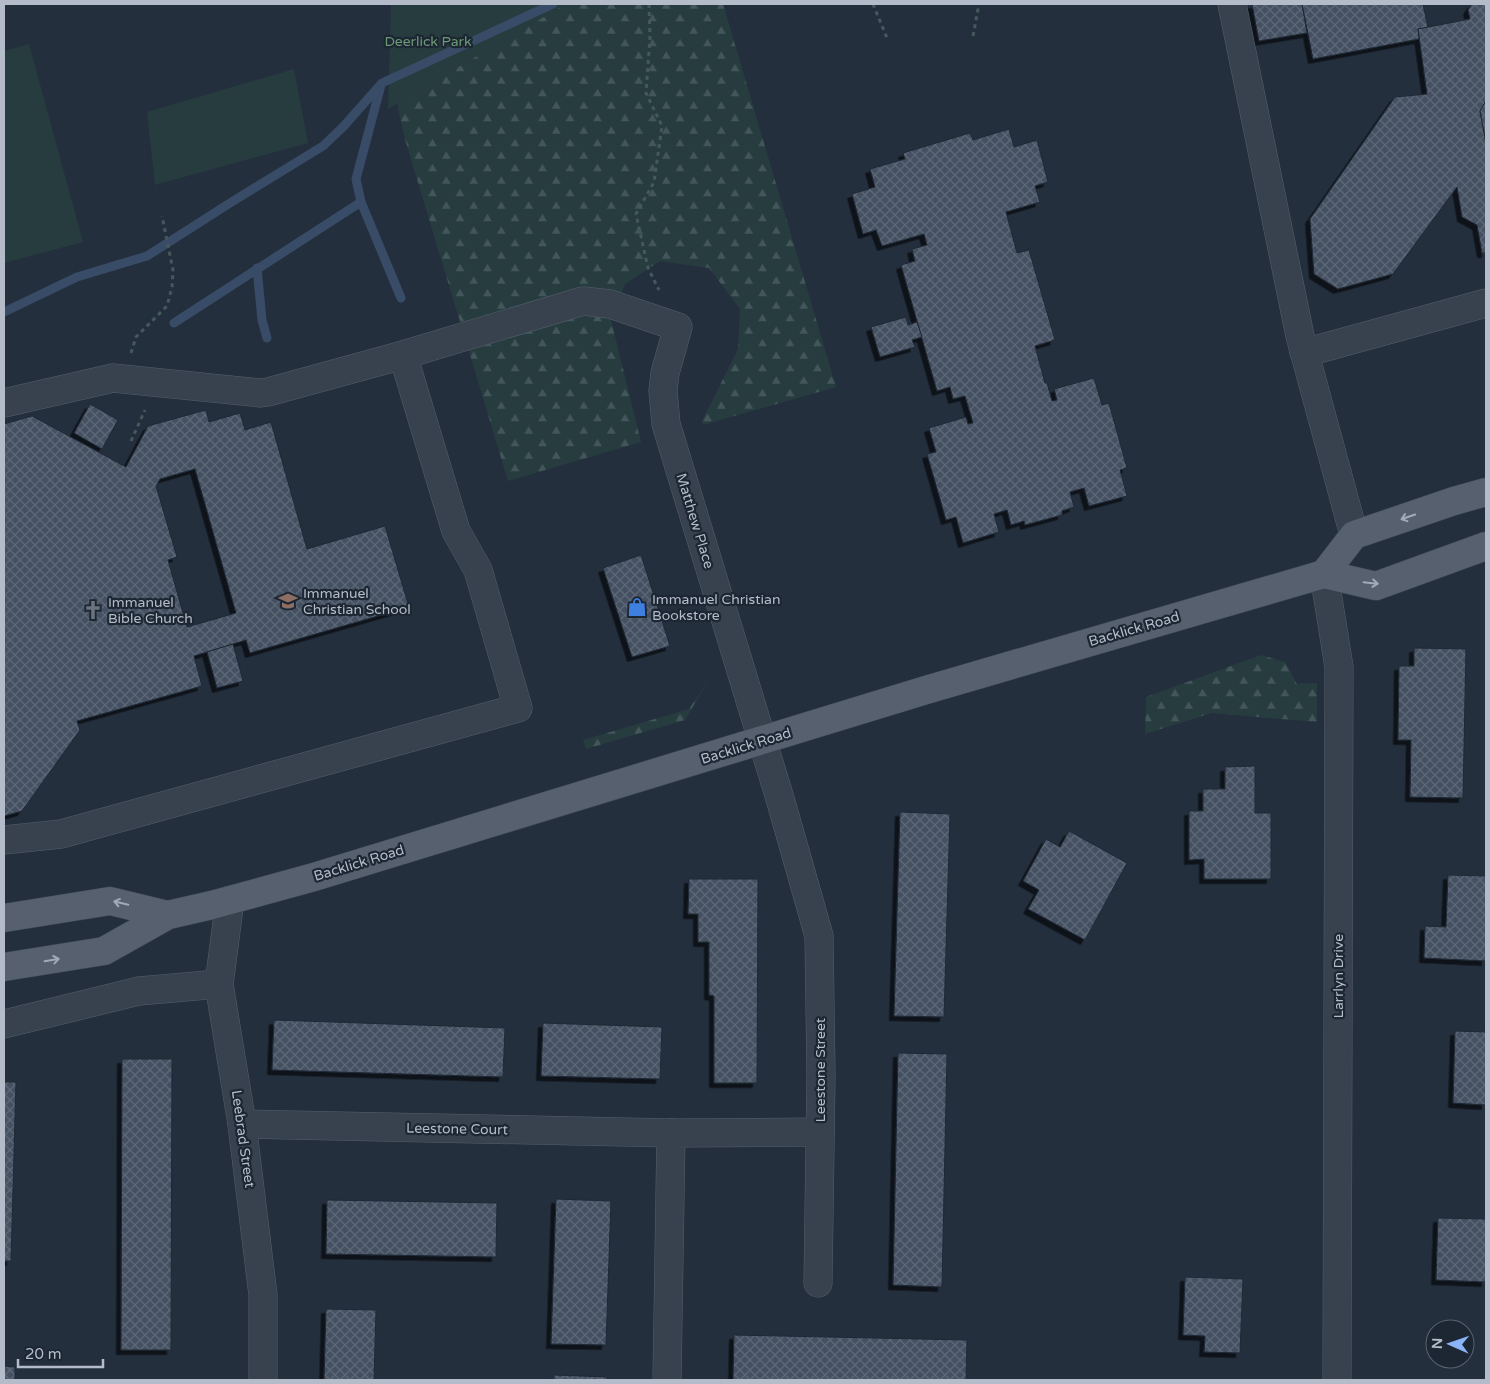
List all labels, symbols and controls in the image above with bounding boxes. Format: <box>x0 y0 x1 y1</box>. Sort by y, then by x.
park label: Deerlick Park <box>384 33 472 50</box>
street label: Matthew Place <box>672 471 718 571</box>
one-way arrow <box>1401 513 1416 522</box>
one-way arrow <box>1363 578 1379 588</box>
place label: Immanuel Christian School <box>303 585 411 618</box>
school or university icon: Immanuel Christian School <box>277 590 299 612</box>
place label: Immanuel Christian Bookstore <box>652 591 780 624</box>
place label: Immanuel Bible Church <box>108 594 193 627</box>
shop icon: Immanuel Christian Bookstore <box>626 596 648 618</box>
church icon: Immanuel Bible Church <box>82 599 104 621</box>
street label: Backlick Road <box>1087 608 1181 650</box>
street label: Backlick Road <box>699 724 793 768</box>
street label: Backlick Road <box>312 841 406 885</box>
one-way arrow <box>113 898 129 908</box>
street label: Larrlyn Drive <box>1330 934 1347 1018</box>
one-way arrow <box>44 954 60 964</box>
street label: Leestone Street <box>812 1017 829 1122</box>
street label: Leebrad Street <box>228 1089 258 1190</box>
street label: Leestone Court <box>406 1120 509 1138</box>
north arrow <box>1425 1319 1475 1369</box>
scale bar <box>18 1336 102 1368</box>
text: N <box>1429 1338 1446 1349</box>
text: 20 m <box>25 1345 62 1363</box>

